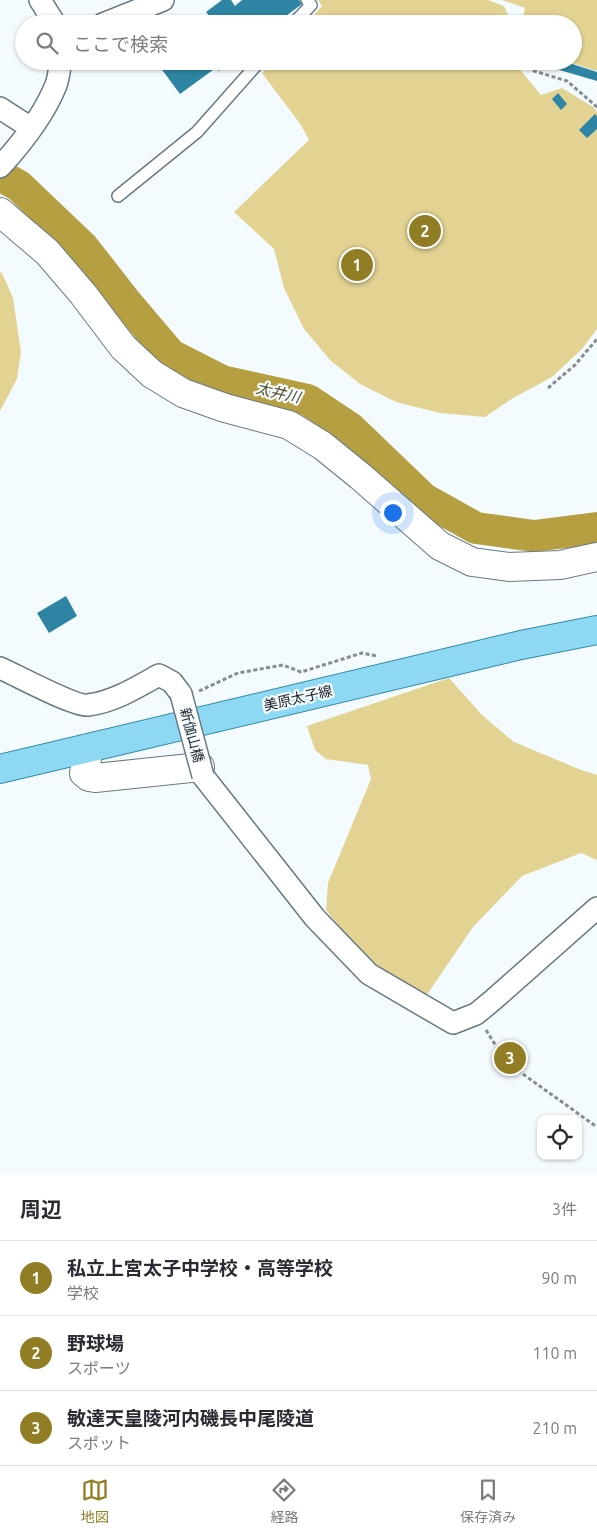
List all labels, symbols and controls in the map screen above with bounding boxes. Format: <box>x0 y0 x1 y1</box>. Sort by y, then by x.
search box <box>15 15 582 70</box>
icon: search <box>33 29 61 57</box>
text: ここで検索 <box>73 33 168 55</box>
pin: 2 <box>409 212 441 250</box>
pin: 1 <box>341 246 373 284</box>
water label: 太井川 <box>254 379 304 406</box>
your location <box>380 500 406 526</box>
street label: 美原太子線 <box>262 682 334 714</box>
street label: 新伽山橋 <box>177 706 207 764</box>
pin: 3 <box>494 1039 526 1077</box>
map controls <box>537 1115 582 1160</box>
button: locate <box>537 1115 582 1160</box>
text: 周辺 <box>20 1197 62 1221</box>
text: 3件 <box>552 1200 577 1218</box>
text: 私立上宮太子中学校・高等学校 <box>67 1257 333 1279</box>
text: 1 <box>31 1269 41 1287</box>
text: 90 m <box>541 1269 577 1287</box>
text: 学校 <box>67 1284 99 1302</box>
text: 野球場 <box>67 1332 124 1354</box>
text: 2 <box>31 1344 41 1362</box>
text: 110 m <box>532 1344 577 1362</box>
text: スポーツ <box>67 1359 131 1377</box>
text: 敏達天皇陵河内磯長中尾陵道 <box>67 1407 314 1429</box>
text: 3 <box>31 1419 41 1437</box>
text: 210 m <box>532 1419 577 1437</box>
text: スポット <box>67 1434 131 1452</box>
tab: 地図 <box>81 1476 109 1526</box>
tab: 経路 <box>270 1476 298 1526</box>
tab: 保存済み <box>460 1476 516 1526</box>

